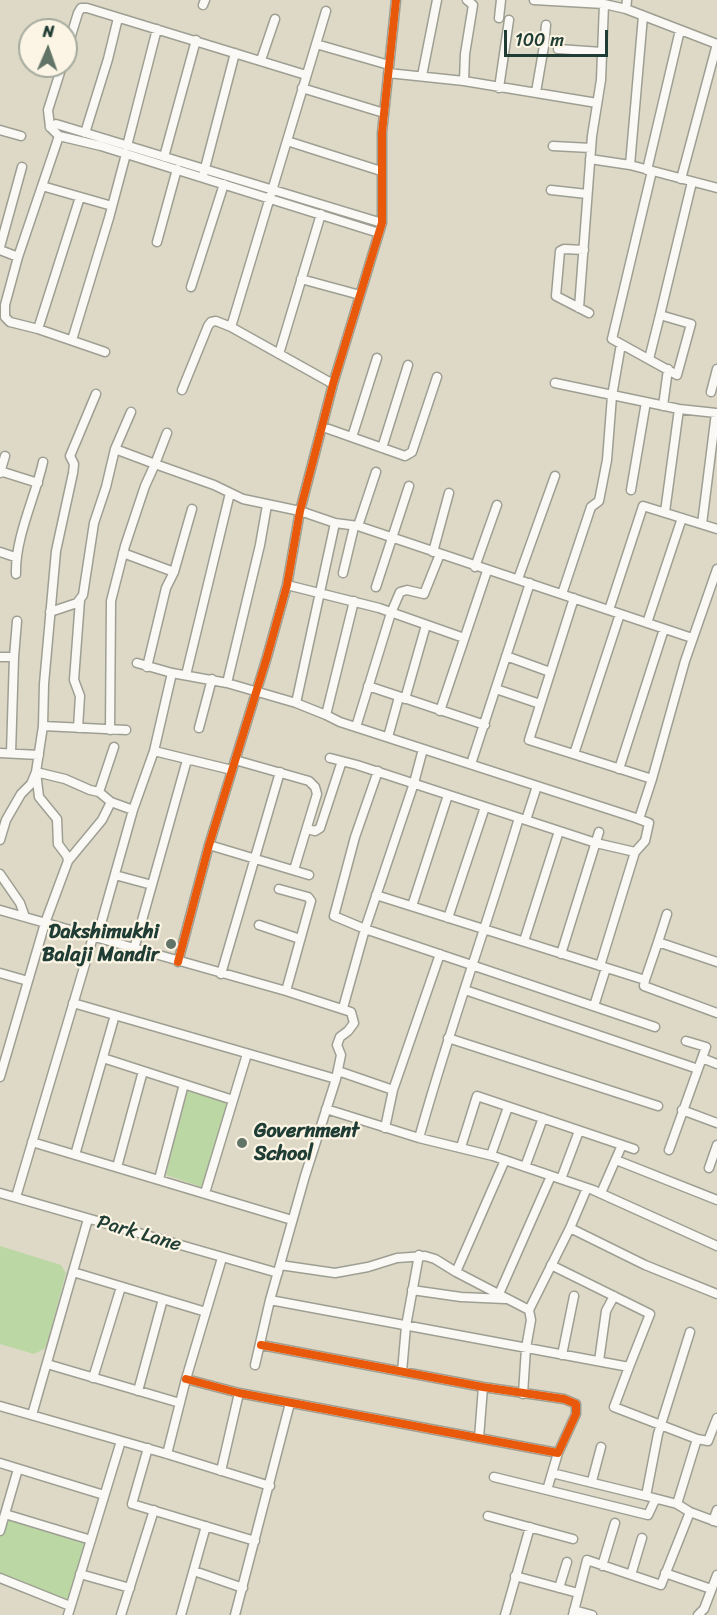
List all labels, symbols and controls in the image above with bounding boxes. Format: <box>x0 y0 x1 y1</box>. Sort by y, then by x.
text: N <box>43 17 55 46</box>
north arrow <box>18 18 78 78</box>
scale bar <box>507 18 610 56</box>
text: 100 m <box>515 24 564 56</box>
place label: Dakshimukhi Balaji Mandir <box>42 921 159 968</box>
marker: Dakshimukhi Balaji Mandir <box>164 937 178 951</box>
place label: Government School <box>254 1120 359 1167</box>
marker: Government School <box>235 1136 249 1150</box>
street label: Park Lane <box>94 1211 184 1257</box>

